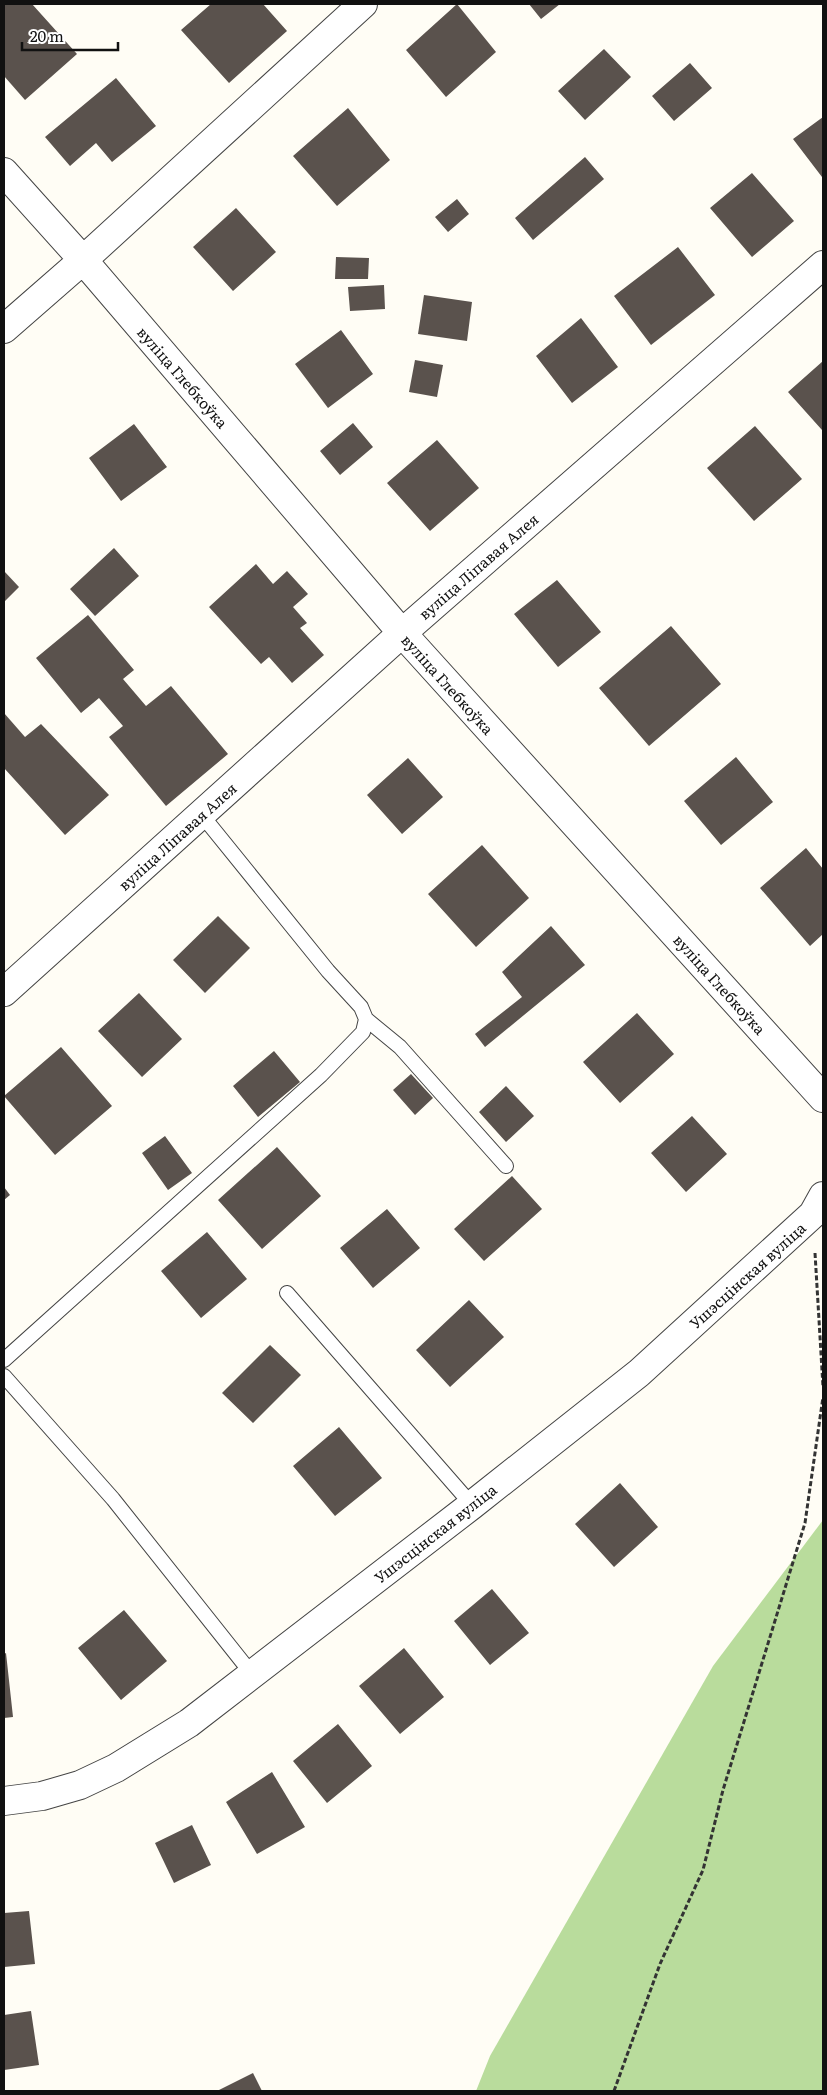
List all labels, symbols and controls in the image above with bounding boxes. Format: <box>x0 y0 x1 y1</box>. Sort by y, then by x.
scale bar <box>22 20 119 52</box>
text: 20 m <box>30 24 64 47</box>
street label: вуліца Глебкоўка <box>132 321 234 434</box>
street label: вуліца Ліпавая Алея <box>413 507 543 625</box>
street label: вуліца Глебкоўка <box>397 629 500 740</box>
street label: вуліца Ліпавая Алея <box>113 777 241 895</box>
street label: вуліца Глебкоўка <box>669 929 772 1040</box>
street label: Ушэсцінская вуліца <box>684 1216 811 1334</box>
street label: Ушэсцінская вуліца <box>369 1477 502 1588</box>

